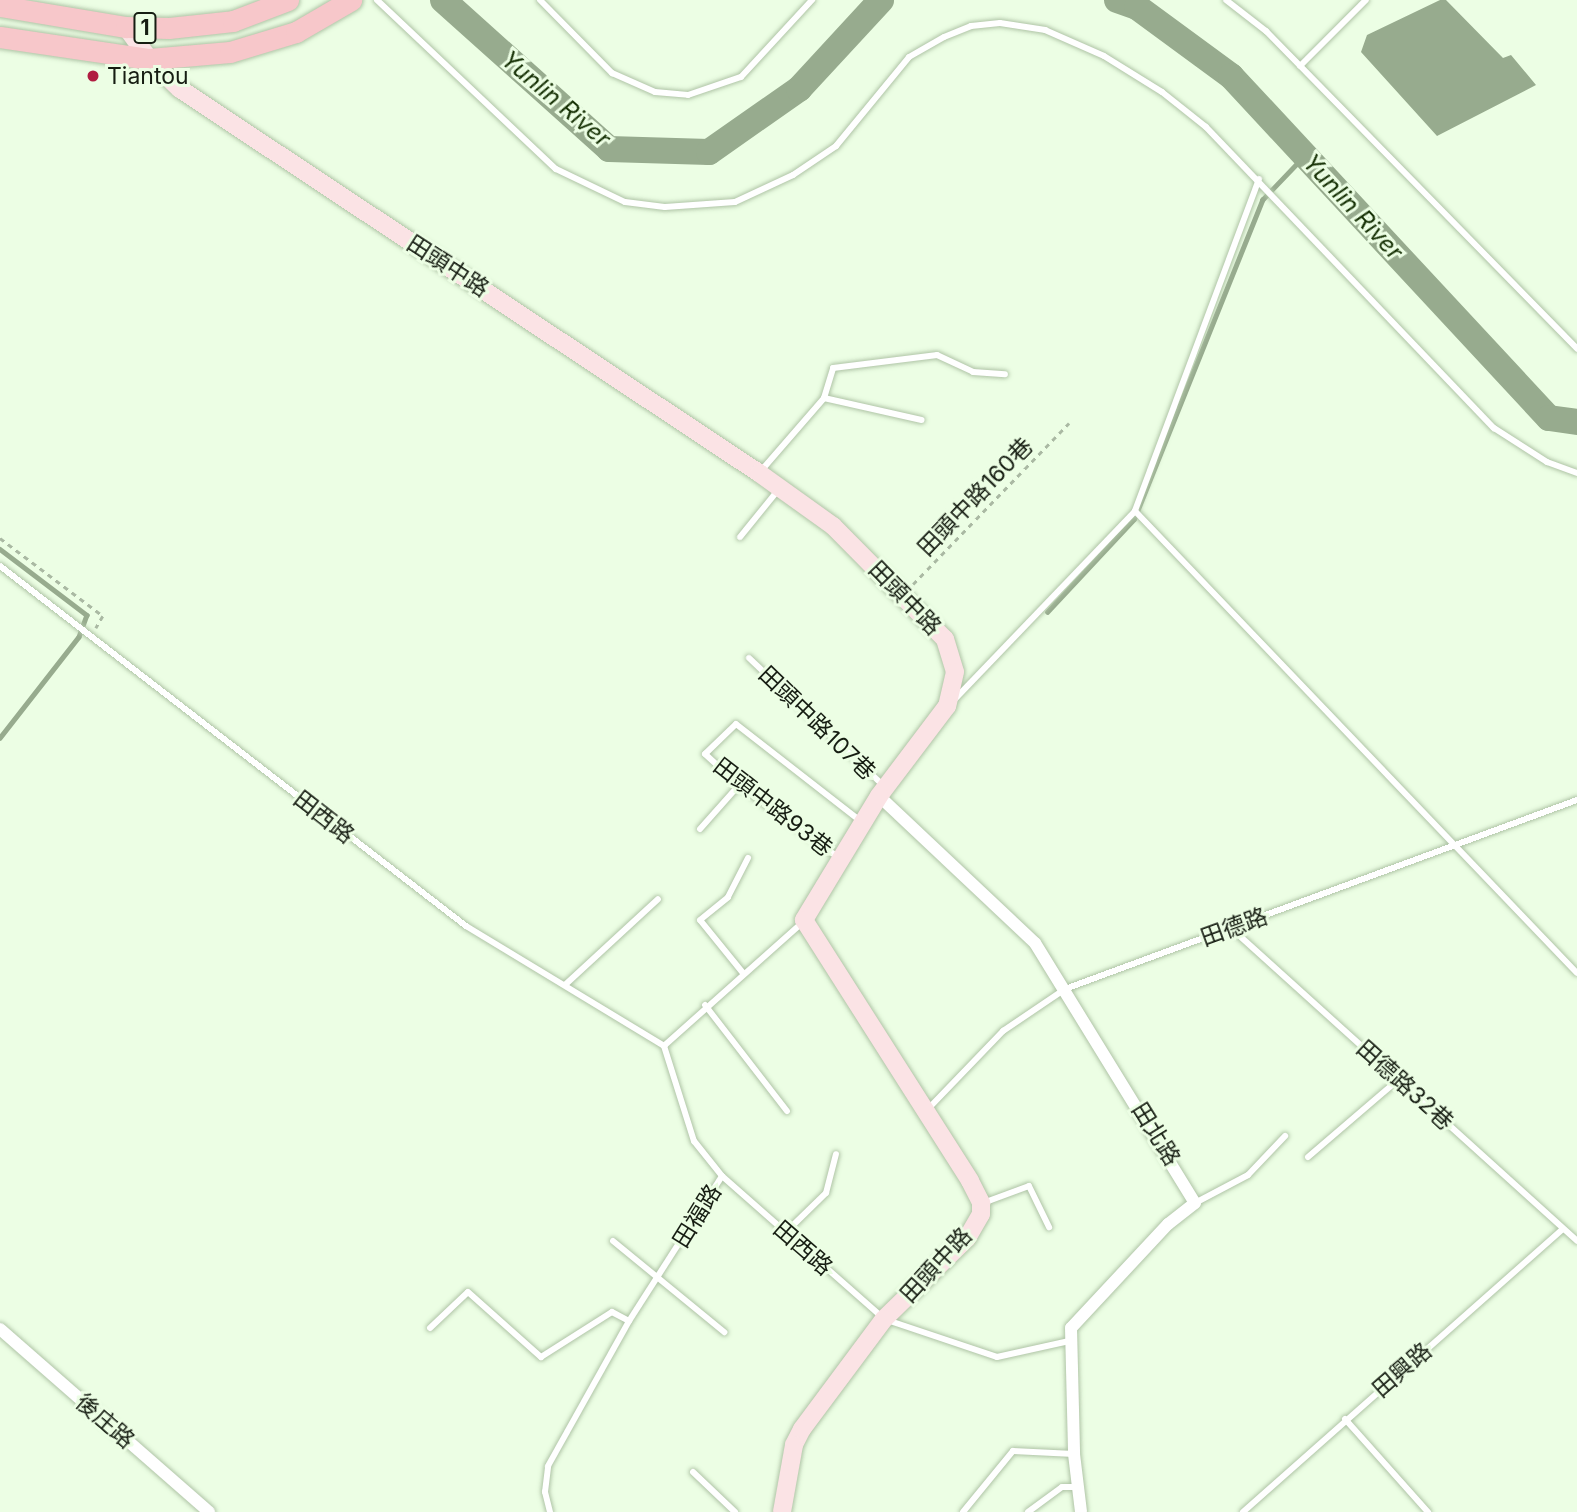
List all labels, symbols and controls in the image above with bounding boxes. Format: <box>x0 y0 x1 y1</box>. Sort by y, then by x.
road number: 1 <box>133 10 157 46</box>
water label: Yunlin River <box>496 45 616 153</box>
place label: Tiantou <box>107 62 189 90</box>
marker: Tiantou <box>85 68 101 84</box>
water label: Yunlin River <box>1297 148 1409 266</box>
street label: 田頭中路 <box>402 229 494 303</box>
street label: 田頭中路160巷 <box>912 432 1038 562</box>
street label: 田頭中路 <box>863 555 947 641</box>
street label: 田頭中路107巷 <box>753 660 881 786</box>
street label: 田頭中路93巷 <box>708 752 838 862</box>
street label: 田西路 <box>288 785 360 849</box>
street label: 田德路 <box>1197 902 1271 952</box>
street label: 田德路32巷 <box>1351 1035 1459 1135</box>
street label: 田北路 <box>1126 1097 1186 1171</box>
street label: 田福路 <box>667 1179 727 1253</box>
street label: 田西路 <box>768 1215 838 1281</box>
street label: 田頭中路 <box>895 1222 977 1308</box>
street label: 田興路 <box>1367 1337 1437 1403</box>
street label: 後庄路 <box>70 1388 140 1454</box>

